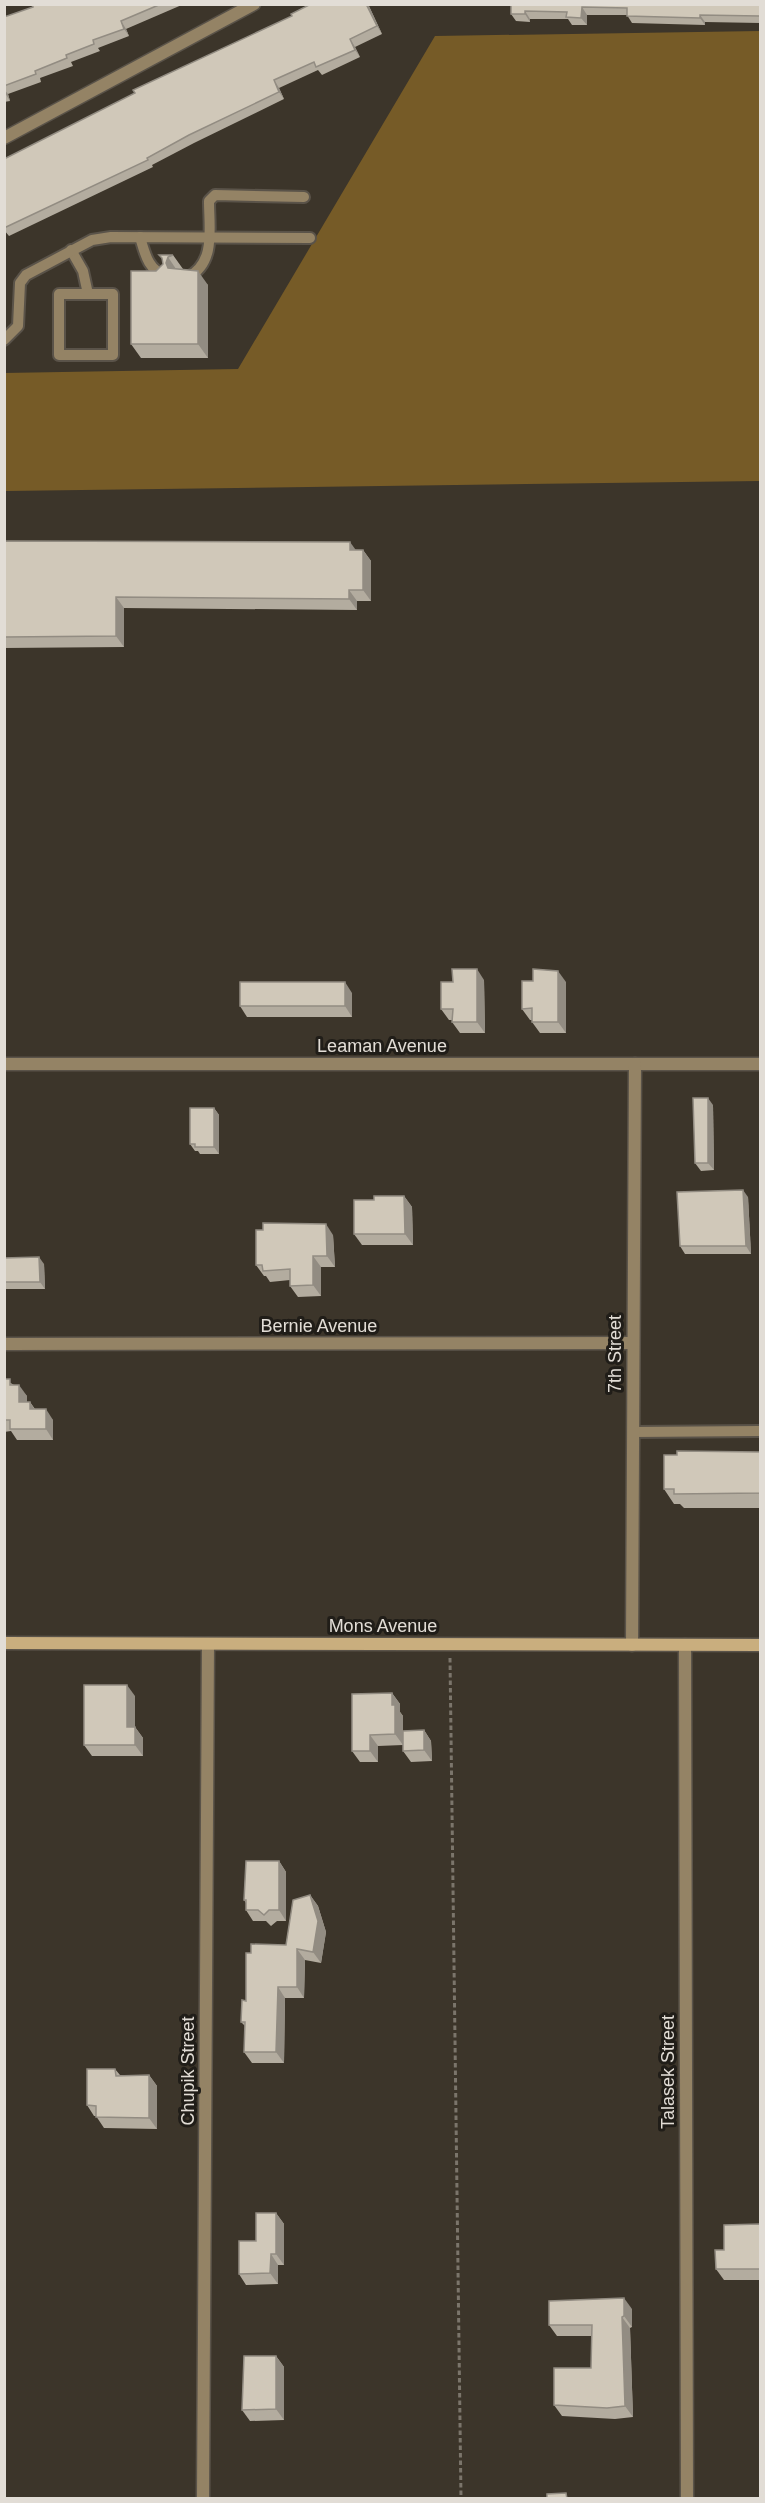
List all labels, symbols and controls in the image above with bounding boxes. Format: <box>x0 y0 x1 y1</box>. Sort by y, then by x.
street label: Leaman Avenue <box>317 1036 447 1056</box>
street label: 7th Street <box>605 1315 625 1393</box>
street label: Bernie Avenue <box>261 1316 377 1336</box>
street label: Mons Avenue <box>329 1616 437 1636</box>
street label: Talasek Street <box>658 2015 678 2129</box>
street label: Chupik Street <box>178 2016 198 2126</box>

